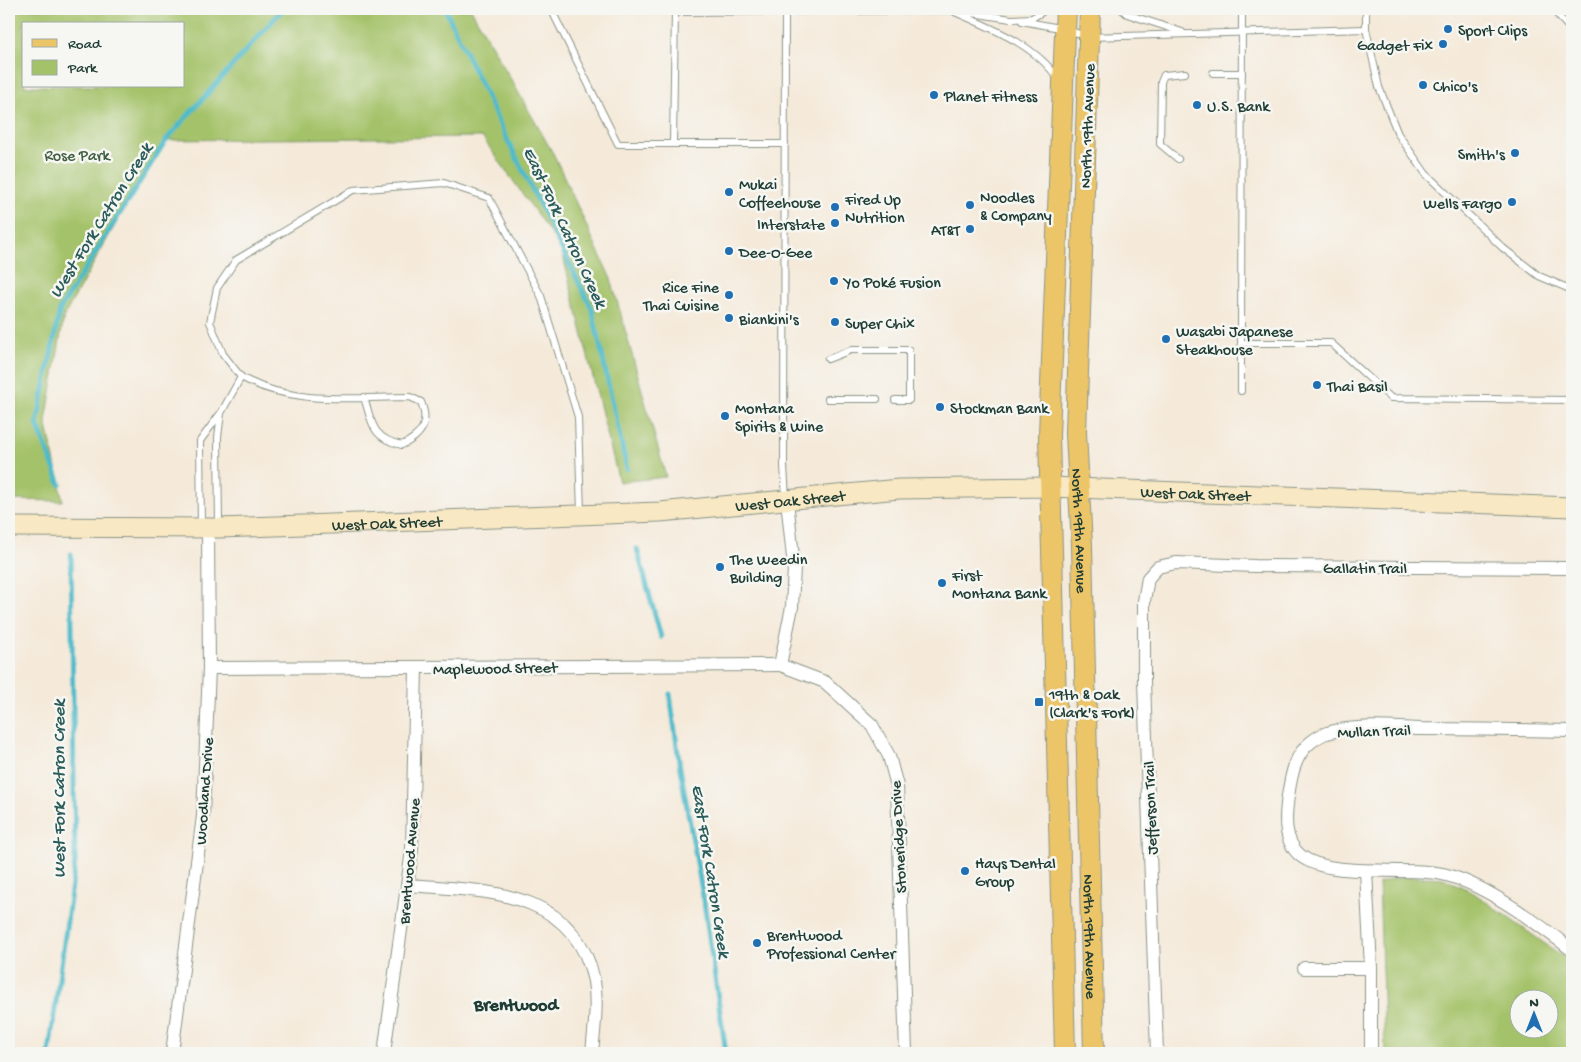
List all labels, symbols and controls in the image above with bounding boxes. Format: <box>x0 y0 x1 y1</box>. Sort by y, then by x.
legend <box>22 22 185 88</box>
marker: Sport Clips <box>1442 23 1454 35</box>
place label: Sport Clips <box>1458 23 1528 42</box>
text: Road <box>68 36 102 54</box>
place label: Gadget Fix <box>1357 38 1434 57</box>
marker: Gadget Fix <box>1437 38 1449 50</box>
text: Park <box>67 60 98 78</box>
street label: North 19th Avenue <box>1078 63 1101 189</box>
marker: Chico's <box>1417 79 1429 91</box>
place label: Chico's <box>1433 79 1479 98</box>
marker: Planet Fitness <box>928 89 940 101</box>
place label: Planet Fitness <box>943 89 1038 108</box>
marker: U.S. Bank <box>1191 99 1203 111</box>
place label: U.S. Bank <box>1207 99 1271 118</box>
water label: West Fork Catron Creek <box>46 138 159 303</box>
water label: East Fork Catron Creek <box>517 144 611 314</box>
place label: Smith's <box>1458 147 1506 166</box>
marker: Smith's <box>1509 147 1521 159</box>
park label: Rose Park <box>44 148 111 167</box>
place label: Mukai Coffeehouse <box>739 177 822 214</box>
marker: Mukai Coffeehouse <box>723 186 735 198</box>
place label: Noodles & Company <box>980 190 1052 227</box>
place label: Fired Up Nutrition <box>844 192 905 229</box>
place label: Wells Fargo <box>1423 196 1502 215</box>
marker: Wells Fargo <box>1506 196 1518 208</box>
marker: Noodles & Company <box>964 199 976 211</box>
marker: Fired Up Nutrition <box>829 201 841 213</box>
place label: Interstate <box>757 217 826 236</box>
marker: Interstate <box>829 217 841 229</box>
place label: AT&T <box>931 223 961 242</box>
marker: AT&T <box>964 223 976 235</box>
marker: Dee-O-Gee <box>723 245 735 257</box>
place label: Dee-O-Gee <box>738 245 813 264</box>
marker: Yo Poké Fusion <box>828 275 840 287</box>
place label: Yo Poké Fusion <box>842 275 941 294</box>
place label: Rice Fine Thai Cuisine <box>642 280 720 317</box>
marker: Rice Fine Thai Cuisine <box>723 289 735 301</box>
marker: Biankini's <box>723 312 735 324</box>
place label: Biankini's <box>738 312 800 331</box>
marker: Super Chix <box>829 316 841 328</box>
place label: Super Chix <box>845 316 915 335</box>
place label: Wasabi Japanese Steakhouse <box>1176 324 1294 361</box>
marker: Wasabi Japanese Steakhouse <box>1160 333 1172 345</box>
marker: Thai Basil <box>1311 379 1323 391</box>
place label: Thai Basil <box>1326 379 1388 398</box>
place label: Montana Spirits & Wine <box>735 401 824 438</box>
marker: Stockman Bank <box>934 401 946 413</box>
place label: Stockman Bank <box>950 401 1050 420</box>
marker: Montana Spirits & Wine <box>719 410 731 422</box>
street label: North 19th Avenue <box>1065 468 1089 594</box>
street label: West Oak Street <box>1140 484 1252 508</box>
street label: West Oak Street <box>735 488 848 518</box>
street label: West Oak Street <box>332 514 444 537</box>
place label: The Weedin Building <box>729 552 808 589</box>
marker: The Weedin Building <box>714 561 726 573</box>
street label: Gallatin Trail <box>1323 561 1407 580</box>
place label: First Montana Bank <box>951 568 1048 605</box>
marker: First Montana Bank <box>936 577 948 589</box>
street label: Maplewood Street <box>433 660 559 681</box>
place label: 19th & Oak (Clark's Fork) <box>1048 687 1135 724</box>
marker: 19th & Oak (Clark's Fork) <box>1033 696 1045 708</box>
water label: West Fork Catron Creek <box>50 698 71 878</box>
street label: Mullan Trail <box>1337 723 1411 744</box>
street label: Woodland Drive <box>193 736 220 846</box>
street label: Jefferson Trail <box>1141 761 1164 855</box>
street label: Stoneridge Drive <box>888 779 913 894</box>
water label: East Fork Catron Creek <box>685 783 734 961</box>
street label: Brentwood Avenue <box>396 797 427 926</box>
place label: Hays Dental Group <box>975 856 1056 893</box>
marker: Hays Dental Group <box>959 865 971 877</box>
street label: North 19th Avenue <box>1077 874 1099 1000</box>
place label: Brentwood Professional Center <box>766 928 897 965</box>
marker: Brentwood Professional Center <box>751 937 763 949</box>
north arrow <box>1508 990 1558 1040</box>
text: N <box>1529 995 1539 1012</box>
district label: Brentwood <box>473 996 560 1017</box>

